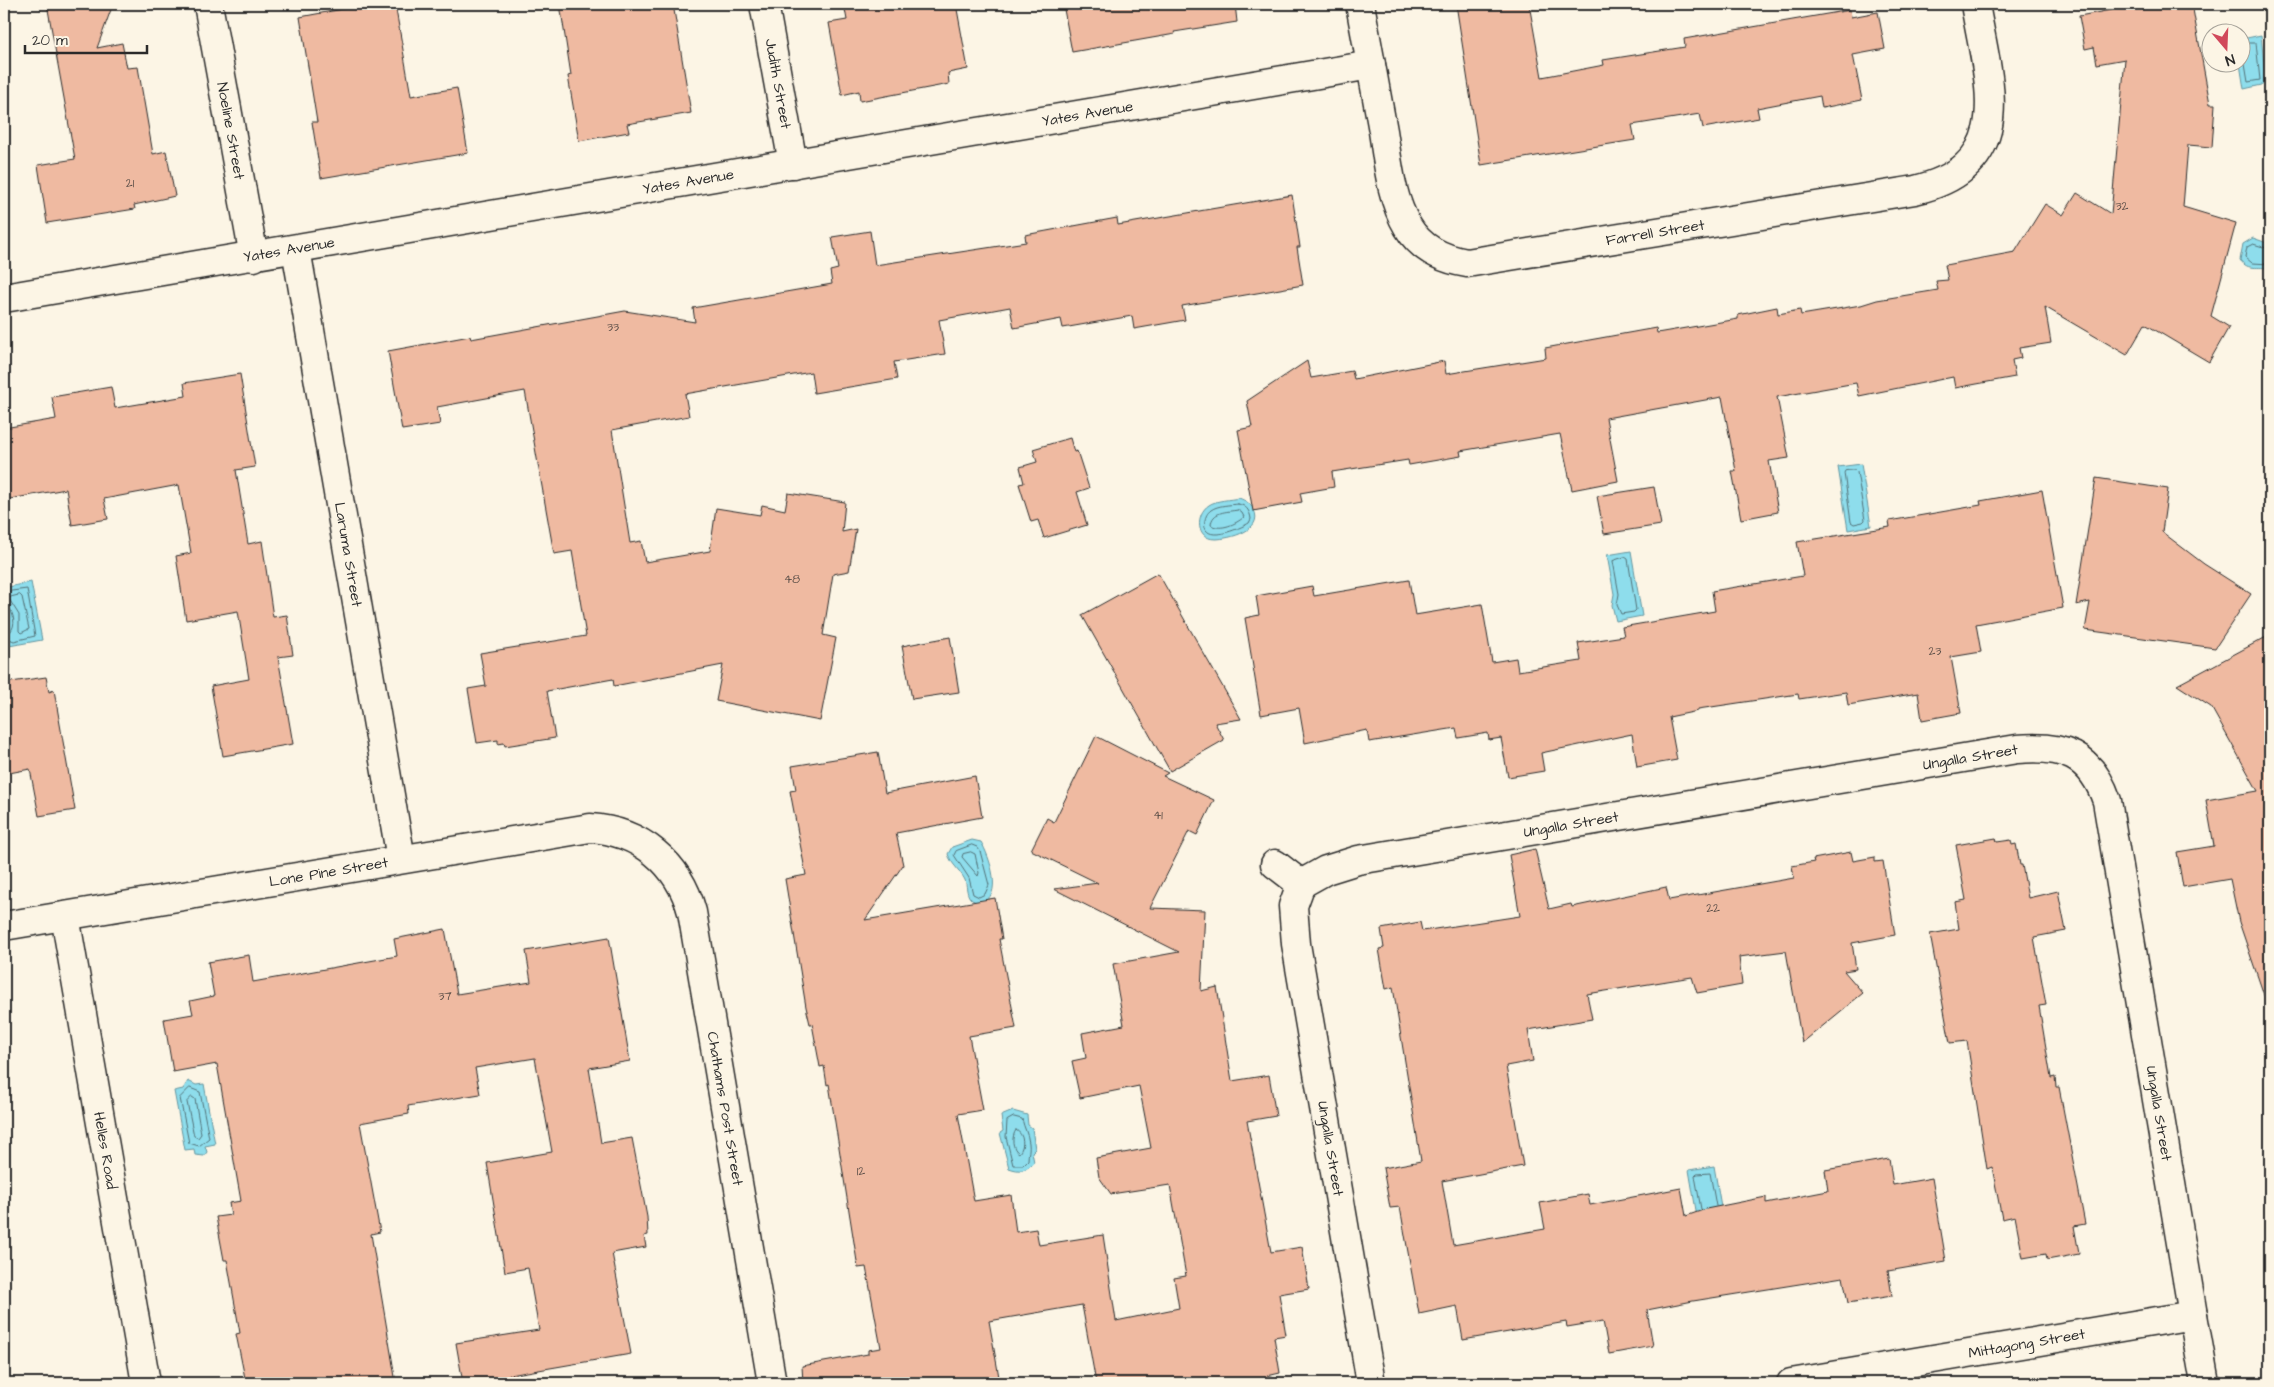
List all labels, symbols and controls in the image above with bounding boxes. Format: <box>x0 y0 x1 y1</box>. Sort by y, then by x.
scale bar <box>25 22 148 54</box>
north arrow <box>2202 22 2252 72</box>
text: 20 m <box>32 30 68 51</box>
street label: Judith Street <box>760 37 797 131</box>
text: N <box>2222 48 2237 70</box>
street label: Noeline Street <box>212 81 250 181</box>
street label: Yates Avenue <box>1040 95 1135 131</box>
street label: Yates Avenue <box>641 163 735 199</box>
house number: 21 <box>126 175 135 192</box>
house number: 32 <box>2116 198 2129 215</box>
street label: Farrell Street <box>1604 214 1706 251</box>
street label: Yates Avenue <box>242 231 336 268</box>
house number: 33 <box>607 319 619 336</box>
street label: Laruma Street <box>329 501 368 608</box>
house number: 48 <box>784 571 800 588</box>
house number: 23 <box>1929 643 1941 660</box>
street label: Ungalla Street <box>1921 739 2019 775</box>
street label: Ungalla Street <box>1522 806 1620 842</box>
house number: 41 <box>1153 807 1163 824</box>
street label: Lone Pine Street <box>267 851 390 892</box>
house number: 22 <box>1706 900 1720 917</box>
house number: 37 <box>438 988 452 1005</box>
street label: Chathams Post Street <box>702 1030 749 1187</box>
street label: Ungalla Street <box>2141 1064 2178 1162</box>
street label: Ungalla Street <box>1313 1099 1349 1198</box>
street label: Helles Road <box>89 1110 123 1191</box>
house number: 12 <box>857 1163 865 1180</box>
street label: Mittagong Street <box>1967 1323 2087 1363</box>

